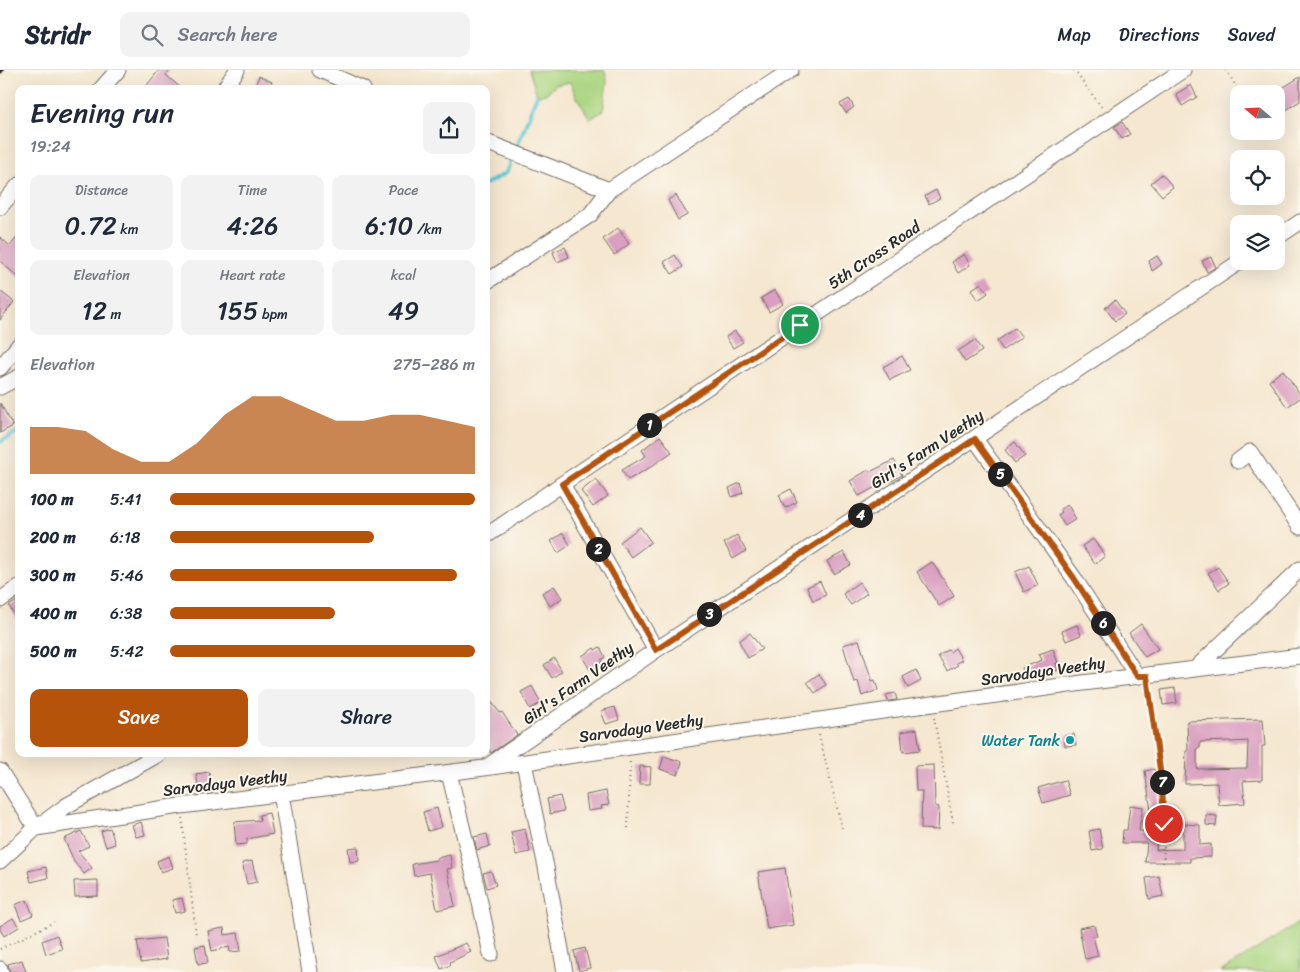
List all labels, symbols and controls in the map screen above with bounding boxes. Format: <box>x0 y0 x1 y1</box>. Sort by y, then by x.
search box <box>120 12 470 57</box>
text: Stridr <box>25 14 90 56</box>
text: Search here <box>178 18 278 51</box>
text: Map <box>1058 19 1091 51</box>
text: Directions <box>1119 19 1200 51</box>
text: Saved <box>1228 19 1275 51</box>
icon: search <box>138 21 166 49</box>
north arrow <box>1230 85 1285 140</box>
map controls <box>1230 85 1285 270</box>
text: Evening run <box>30 88 174 137</box>
button: share <box>423 102 475 154</box>
text: 19:24 <box>30 132 71 161</box>
button: locate <box>1230 150 1285 205</box>
text: Distance <box>75 178 128 203</box>
text: Time <box>238 178 267 203</box>
text: Pace <box>389 178 418 203</box>
text: 0.72 <box>65 203 117 248</box>
text: 4:26 <box>227 203 278 248</box>
text: 6:10 <box>365 203 413 248</box>
street label: 5th Cross Road <box>821 212 928 297</box>
button: layers <box>1230 215 1285 270</box>
text: km <box>117 217 138 242</box>
text: /km <box>413 217 442 242</box>
text: Elevation <box>73 263 130 288</box>
text: Heart rate <box>220 263 285 288</box>
text: kcal <box>391 263 416 288</box>
text: 12 <box>82 288 107 333</box>
text: 155 <box>217 288 258 333</box>
text: 49 <box>388 288 419 333</box>
text: m <box>107 302 121 327</box>
text: bpm <box>258 302 288 327</box>
pin <box>779 304 821 346</box>
icon: arrive <box>786 311 814 339</box>
text: Elevation <box>30 350 95 379</box>
text: 275–286 m <box>393 350 475 379</box>
street label: Girl's Farm Veethy <box>864 401 990 497</box>
pin: 1 <box>636 412 662 438</box>
text: 1 <box>646 413 653 438</box>
pin: 5 <box>988 462 1012 486</box>
text: 5 <box>996 462 1005 487</box>
text: 100 m <box>30 485 74 514</box>
text: 5:41 <box>110 485 141 514</box>
pin: 4 <box>848 502 872 528</box>
text: 4 <box>856 503 865 528</box>
text: 200 m <box>30 523 76 552</box>
text: 6:18 <box>110 523 140 552</box>
pin: 2 <box>586 536 610 562</box>
text: 2 <box>594 537 603 562</box>
text: 300 m <box>30 561 75 590</box>
text: 5:46 <box>110 561 144 590</box>
text: 400 m <box>30 599 77 628</box>
text: 6:38 <box>110 599 142 628</box>
pin: 3 <box>696 602 722 626</box>
text: 3 <box>706 602 713 627</box>
pin: 6 <box>1090 610 1116 636</box>
text: 6 <box>1100 611 1107 636</box>
street label: Girl's Farm Veethy <box>516 633 640 732</box>
text: 500 m <box>30 637 76 666</box>
text: 5:42 <box>110 637 144 666</box>
street label: Sarvodaya Veethy <box>979 648 1108 694</box>
button: Save <box>30 689 248 747</box>
button: Share <box>258 689 475 747</box>
street label: Sarvodaya Veethy <box>577 705 706 751</box>
place label: Water Tank <box>981 726 1061 755</box>
marker: Water Tank <box>1064 734 1076 746</box>
street label: Sarvodaya Veethy <box>161 761 289 805</box>
pin: 7 <box>1150 770 1174 794</box>
text: 7 <box>1159 770 1167 795</box>
pin <box>1143 803 1185 845</box>
icon: check <box>1150 810 1178 838</box>

